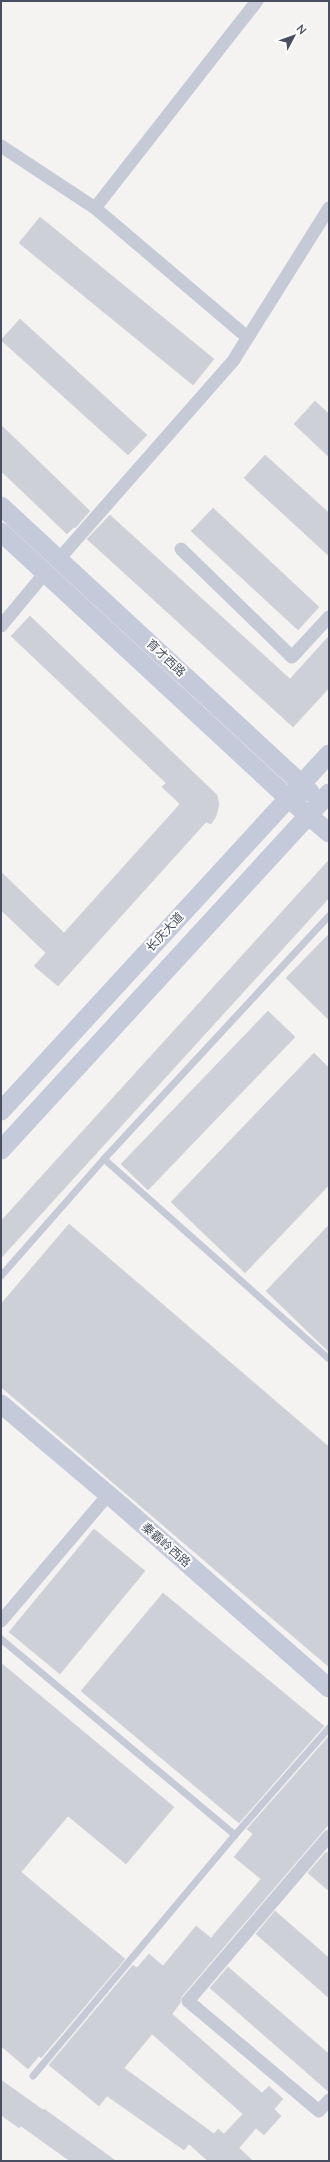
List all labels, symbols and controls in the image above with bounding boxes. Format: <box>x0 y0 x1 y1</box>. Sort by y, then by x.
north arrow <box>274 16 314 56</box>
text: N <box>294 22 310 37</box>
street label: 育才西路 <box>144 636 189 679</box>
street label: 长庆大道 <box>143 909 186 954</box>
street label: 秦霸岭西路 <box>139 1519 194 1570</box>

